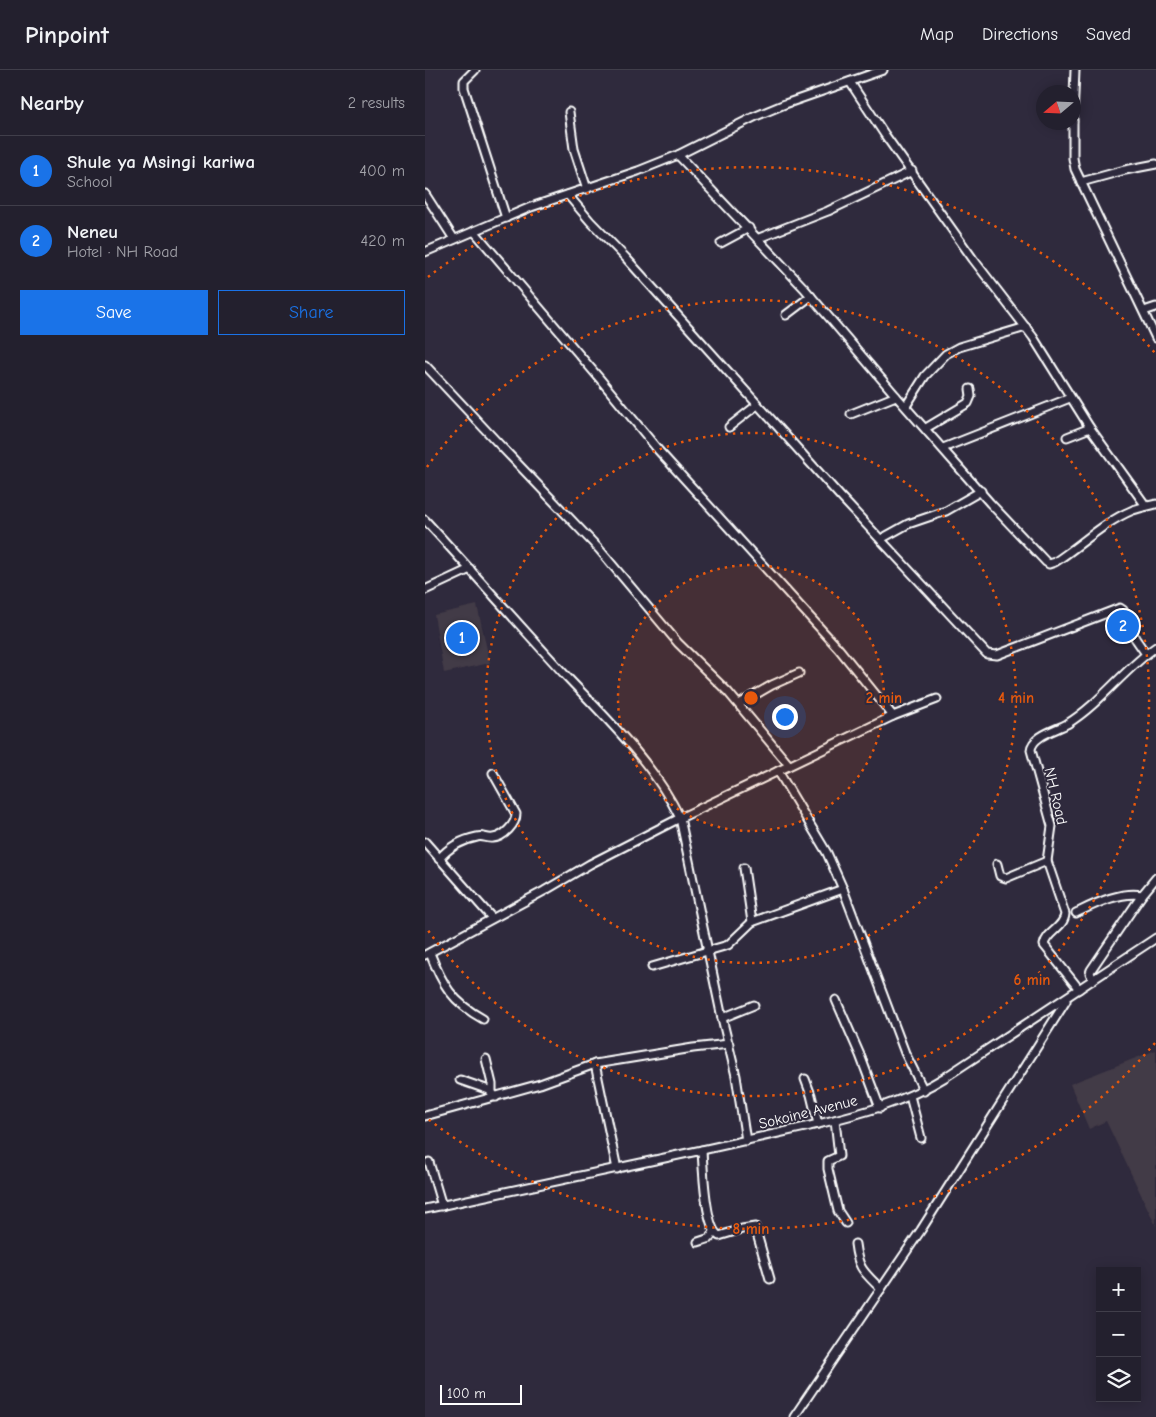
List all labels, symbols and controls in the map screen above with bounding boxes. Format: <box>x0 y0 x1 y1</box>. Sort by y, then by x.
text: Pinpoint <box>25 21 109 49</box>
text: Map <box>920 24 954 45</box>
text: Directions <box>982 24 1058 45</box>
text: Saved <box>1086 24 1131 45</box>
north arrow <box>1036 85 1081 130</box>
text: Nearby <box>20 91 84 115</box>
text: 2 results <box>348 94 405 112</box>
text: Shule ya Msingi kariwa <box>67 151 255 173</box>
text: 1 <box>33 162 39 180</box>
text: 400 m <box>359 162 405 180</box>
text: School <box>67 173 113 191</box>
text: Neneu <box>67 221 118 243</box>
text: 2 <box>32 232 40 250</box>
text: 420 m <box>361 232 405 250</box>
text: Hotel · NH Road <box>67 243 178 261</box>
button: Save <box>20 290 208 335</box>
button: Share <box>218 290 405 335</box>
pin: 2 <box>1107 607 1139 645</box>
pin: 1 <box>446 619 478 657</box>
centre of rings <box>742 689 760 707</box>
text: 2 min <box>866 689 902 707</box>
text: 4 min <box>998 689 1034 707</box>
your location <box>772 704 798 730</box>
street label: NH Road <box>1041 766 1071 826</box>
text: 6 min <box>1014 971 1050 989</box>
street label: Sokoine Avenue <box>757 1091 860 1133</box>
text: 8 min <box>733 1220 769 1238</box>
map controls <box>1096 1267 1141 1402</box>
button: + <box>1096 1267 1141 1312</box>
button: − <box>1096 1312 1141 1357</box>
button: layers <box>1096 1357 1141 1402</box>
scale bar <box>440 1382 523 1405</box>
text: 100 m <box>447 1385 486 1402</box>

